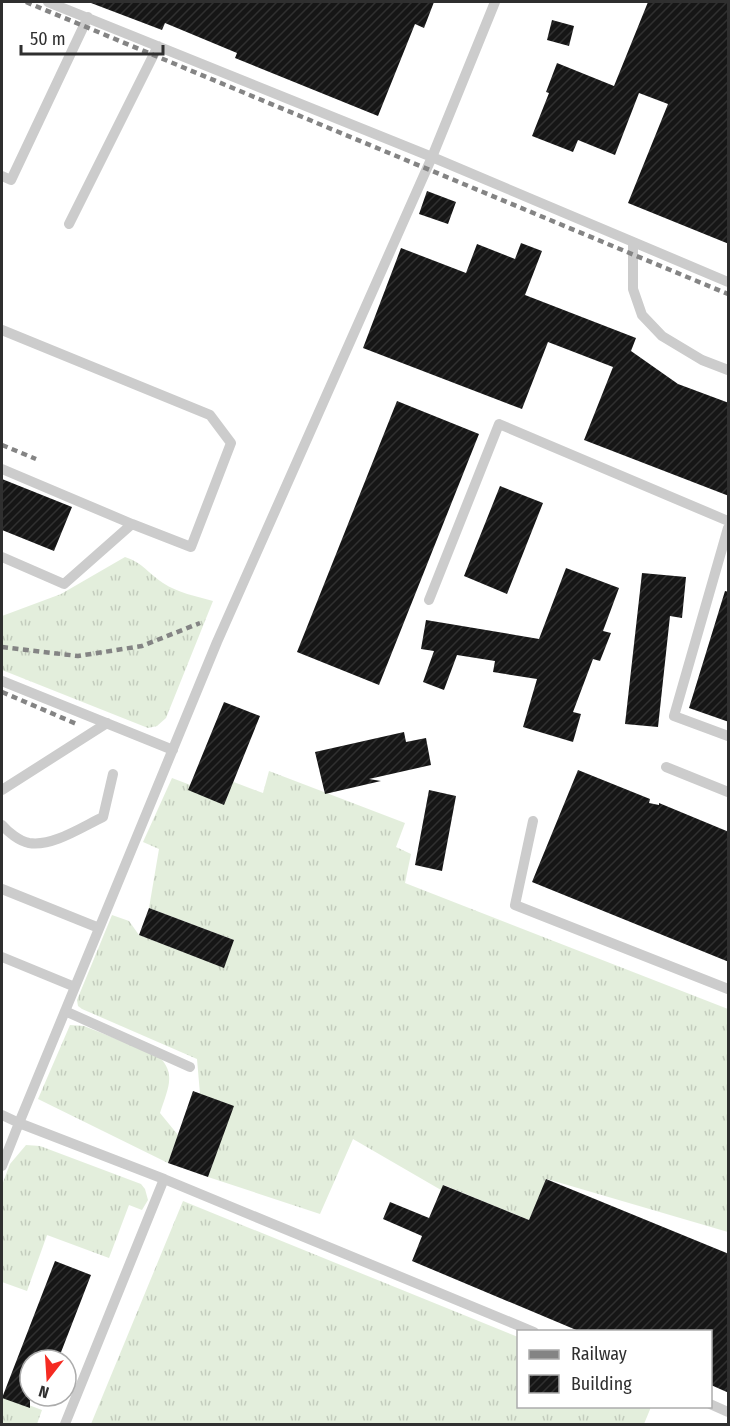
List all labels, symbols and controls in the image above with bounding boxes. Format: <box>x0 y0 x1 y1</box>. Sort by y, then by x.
scale bar <box>21 18 164 56</box>
text: 50 m <box>30 28 66 50</box>
legend <box>517 1330 712 1408</box>
text: Railway <box>571 1343 627 1365</box>
north arrow <box>18 1348 78 1408</box>
text: Building <box>571 1373 632 1395</box>
text: N <box>36 1381 51 1402</box>

